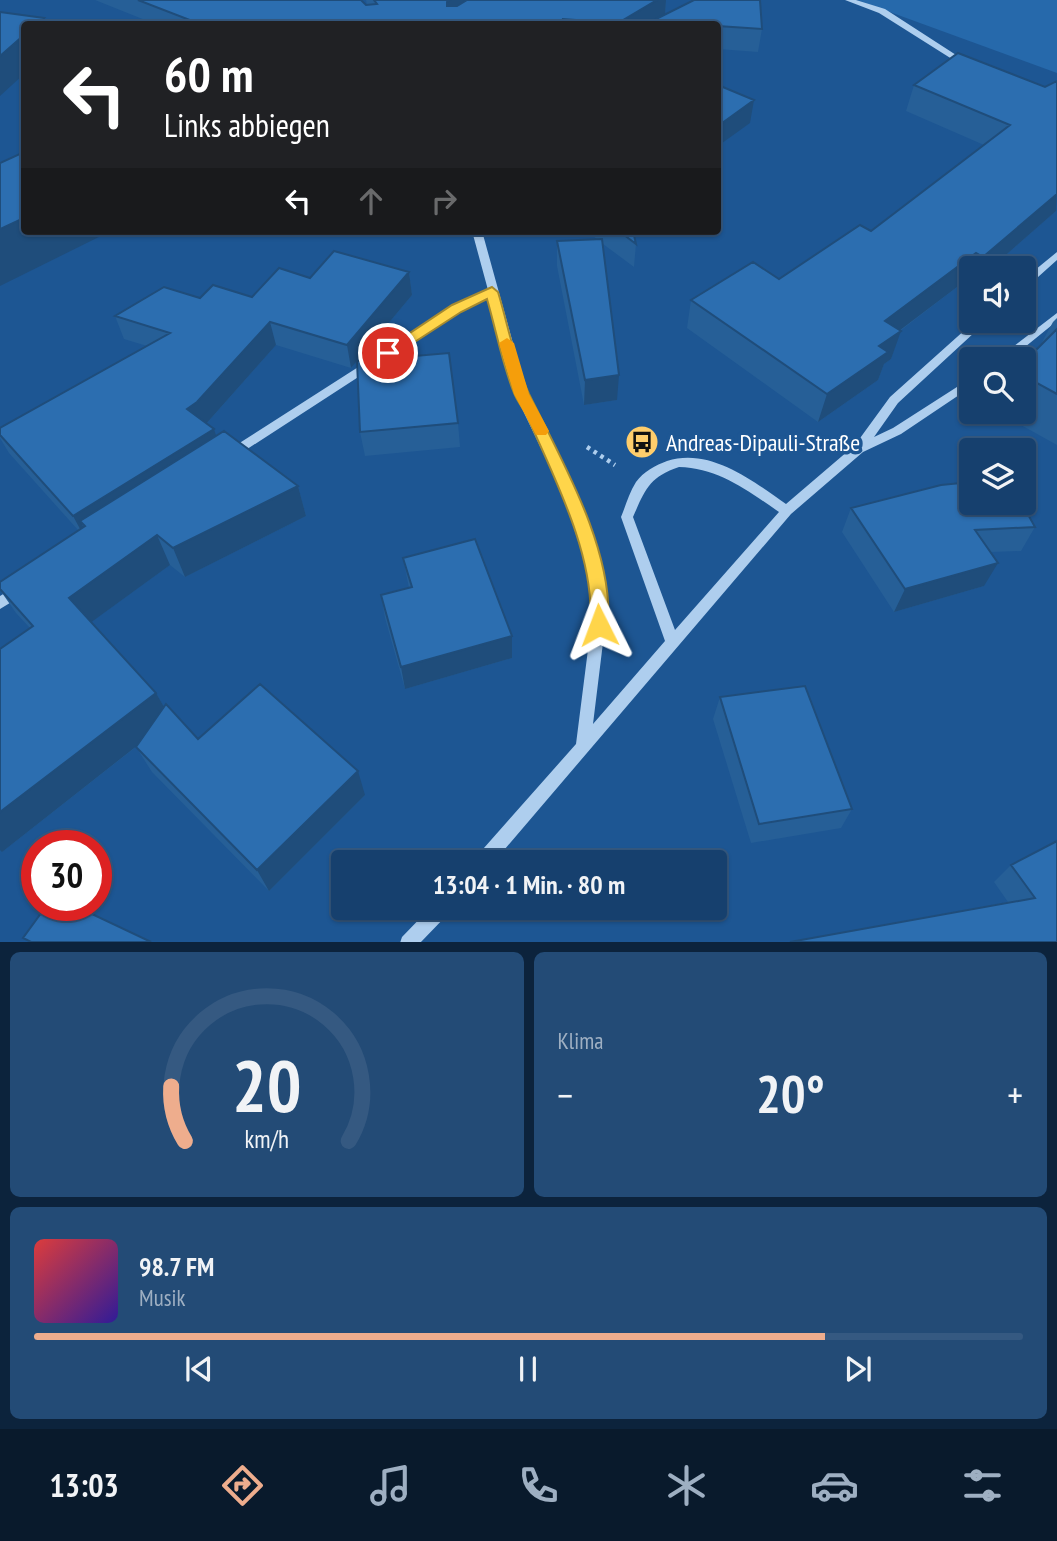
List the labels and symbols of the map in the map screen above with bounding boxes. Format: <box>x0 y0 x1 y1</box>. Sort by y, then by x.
pin <box>358 323 418 383</box>
bus stop icon: Andreas-Dipauli-Straße <box>623 423 661 461</box>
place label: Andreas-Dipauli-Straße <box>666 427 860 458</box>
position arrow <box>562 588 636 662</box>
speed limit sign: 30 <box>21 830 112 921</box>

